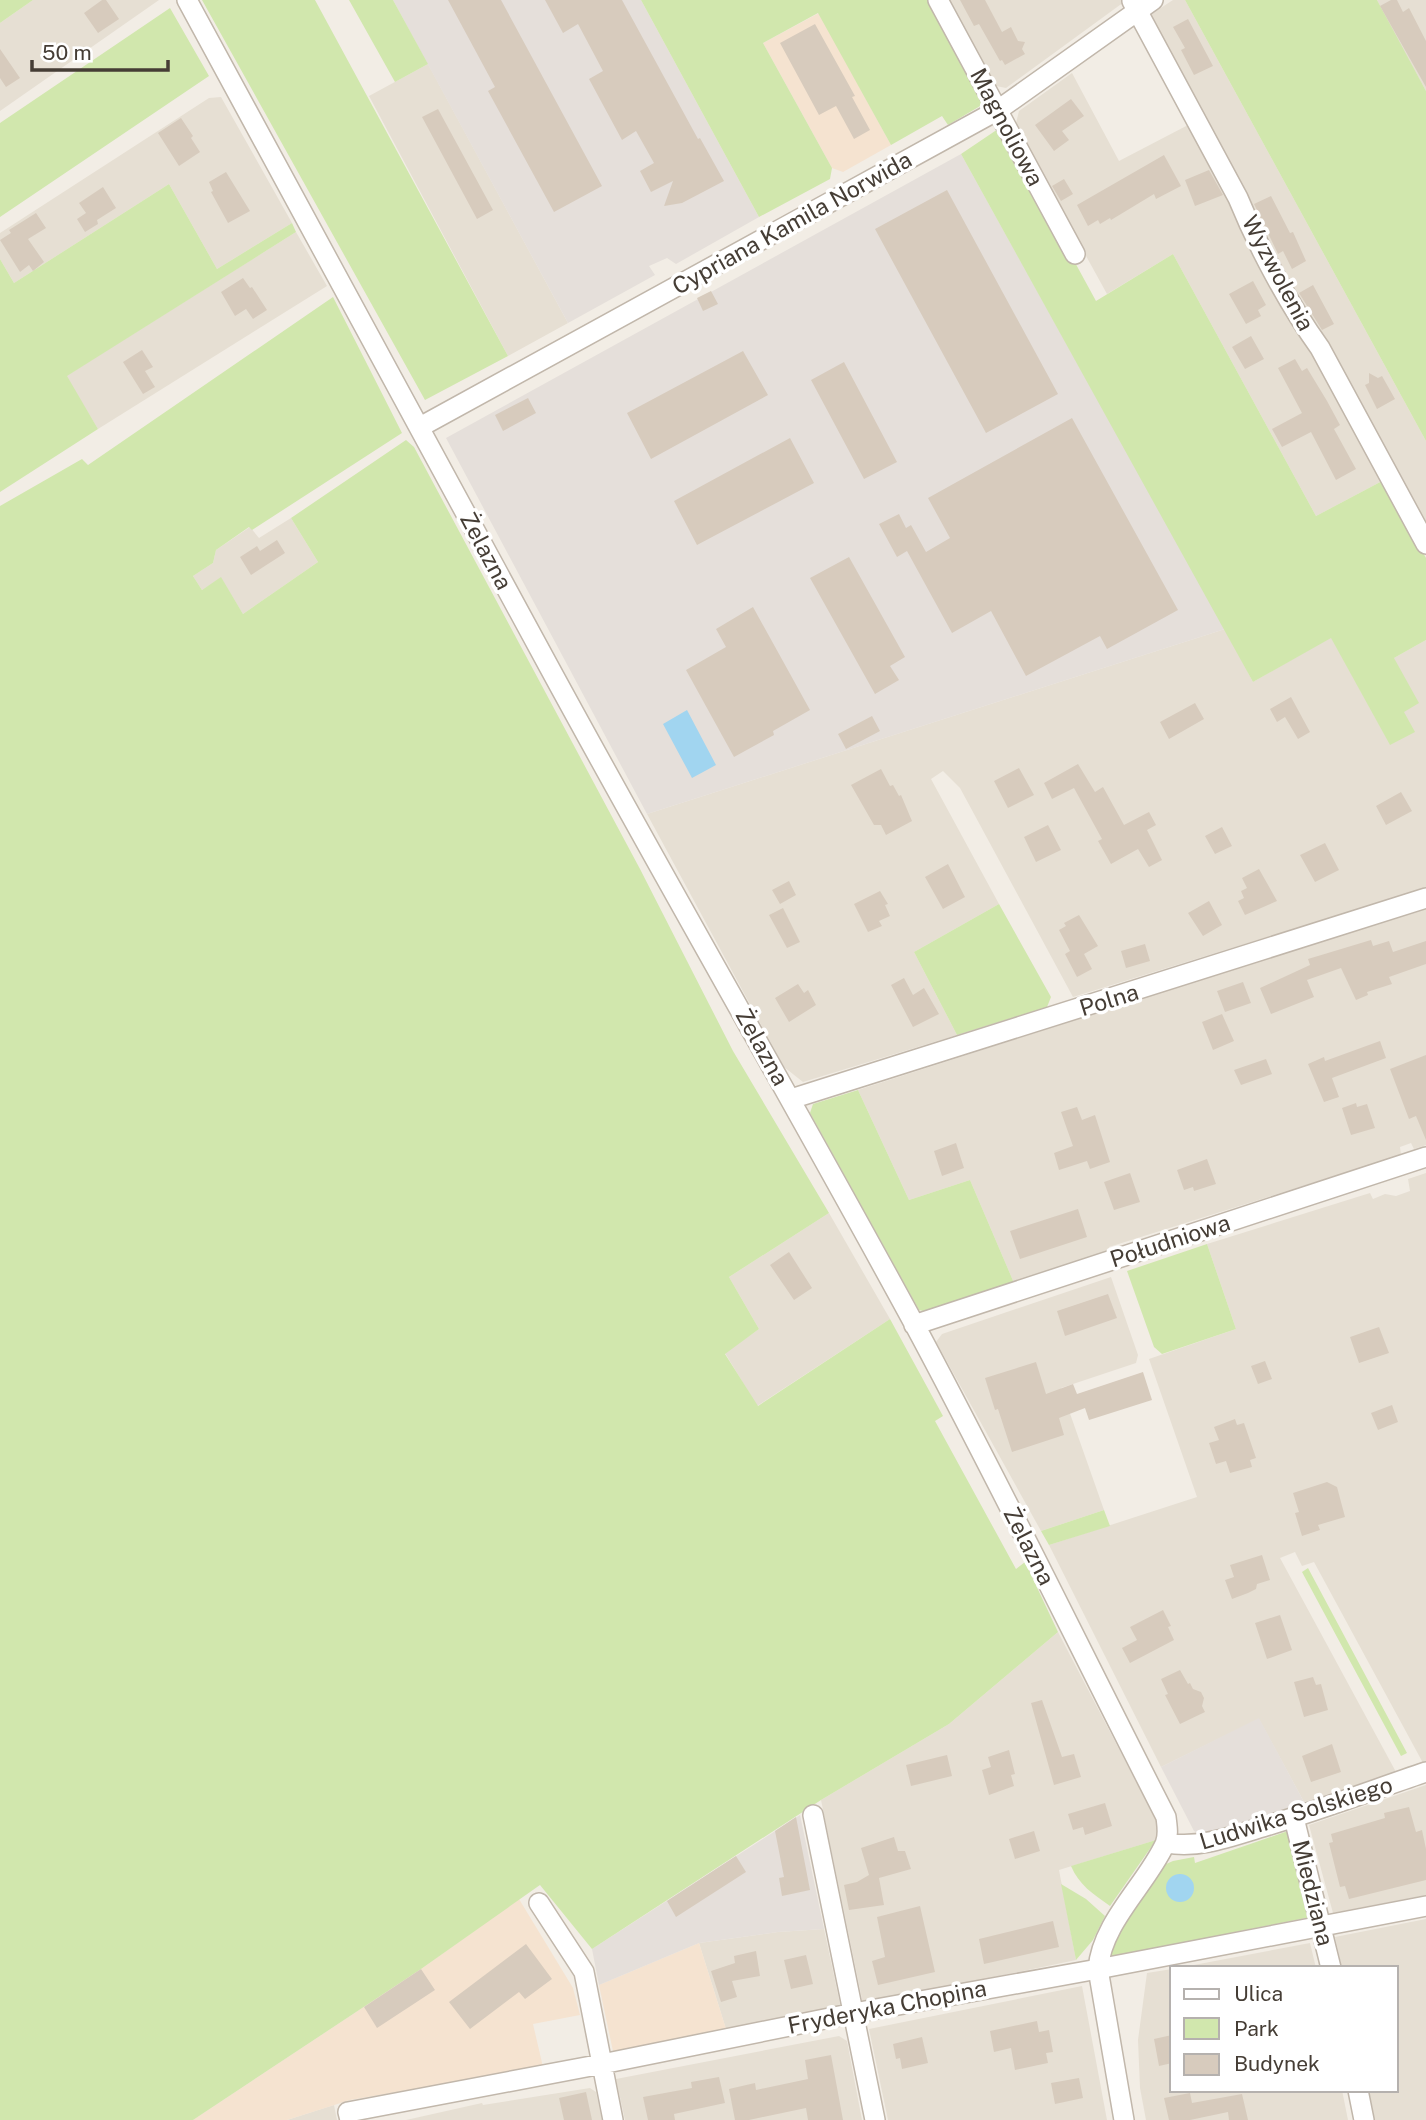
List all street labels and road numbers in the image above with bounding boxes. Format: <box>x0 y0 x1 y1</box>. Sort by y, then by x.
street label: Magnoliowa <box>965 63 1050 190</box>
street label: Cypriana Kamila Norwida <box>667 145 916 300</box>
street label: Wyzwolenia <box>1237 210 1320 335</box>
street label: Żelazna <box>455 507 518 594</box>
street label: Polna <box>1076 978 1142 1021</box>
street label: Żelazna <box>730 1004 795 1090</box>
street label: Południowa <box>1106 1208 1233 1273</box>
street label: Żelazna <box>998 1502 1061 1589</box>
street label: Ludwika Solskiego <box>1196 1770 1396 1855</box>
street label: Miedziana <box>1287 1837 1340 1949</box>
street label: Fryderyka Chopina <box>785 1974 989 2039</box>

